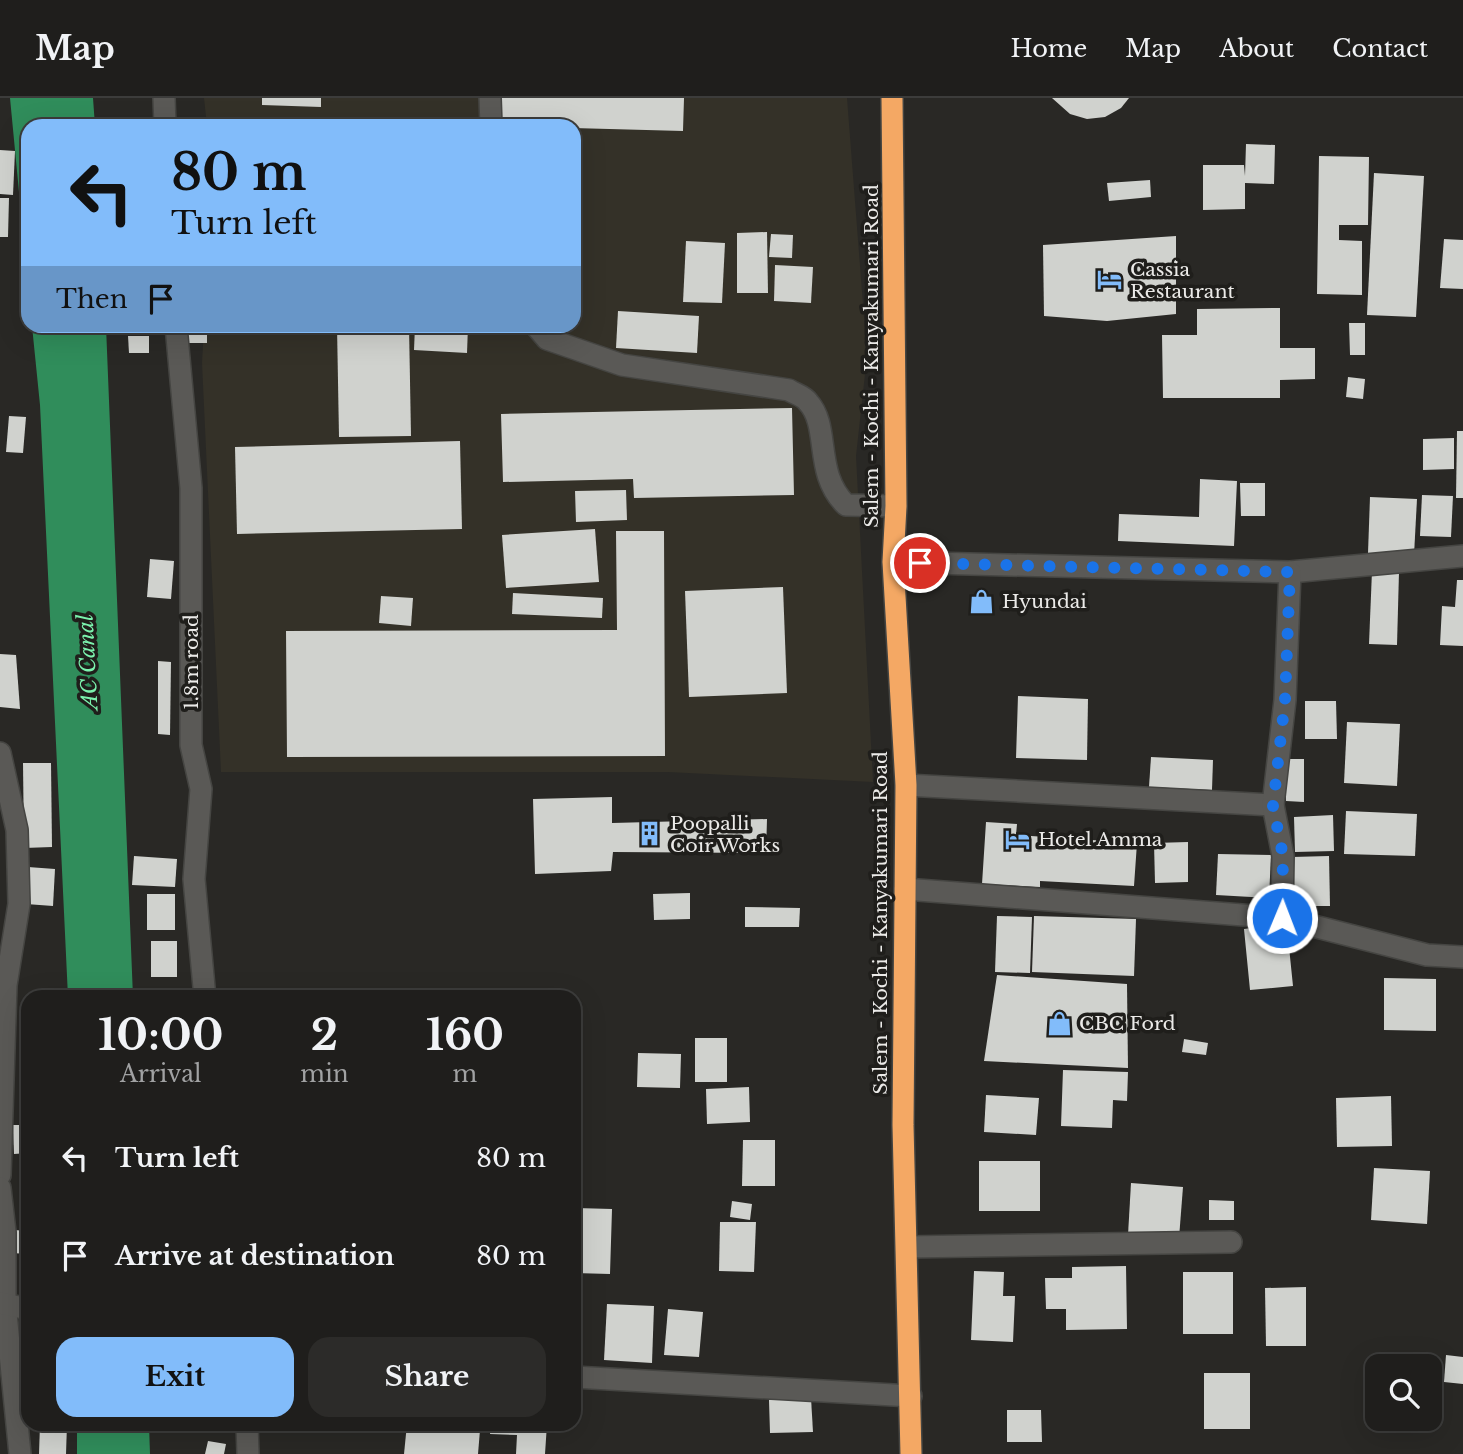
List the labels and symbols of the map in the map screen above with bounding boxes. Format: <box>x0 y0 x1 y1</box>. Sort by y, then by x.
street label: Salem - Kochi - Kanyakumari Road <box>860 184 883 528</box>
place label: Cassia Restaurant <box>1130 258 1235 303</box>
hotel icon: Cassia Restaurant <box>1096 266 1124 294</box>
pin <box>890 533 950 593</box>
shop icon: Hyundai <box>968 587 996 615</box>
place label: Hyundai <box>1002 590 1087 613</box>
water label: AC Canal <box>72 613 104 713</box>
street label: 1.8m road <box>180 614 203 710</box>
street label: Salem - Kochi - Kanyakumari Road <box>869 751 892 1095</box>
place label: Poopalli Coir Works <box>670 812 780 857</box>
building icon: Poopalli Coir Works <box>636 820 664 848</box>
hotel icon: Hotel Amma <box>1004 825 1032 853</box>
place label: Hotel Amma <box>1038 828 1163 851</box>
position arrow <box>1245 881 1319 955</box>
shop icon: CBC Ford <box>1045 1009 1073 1037</box>
place label: CBC Ford <box>1079 1012 1176 1035</box>

